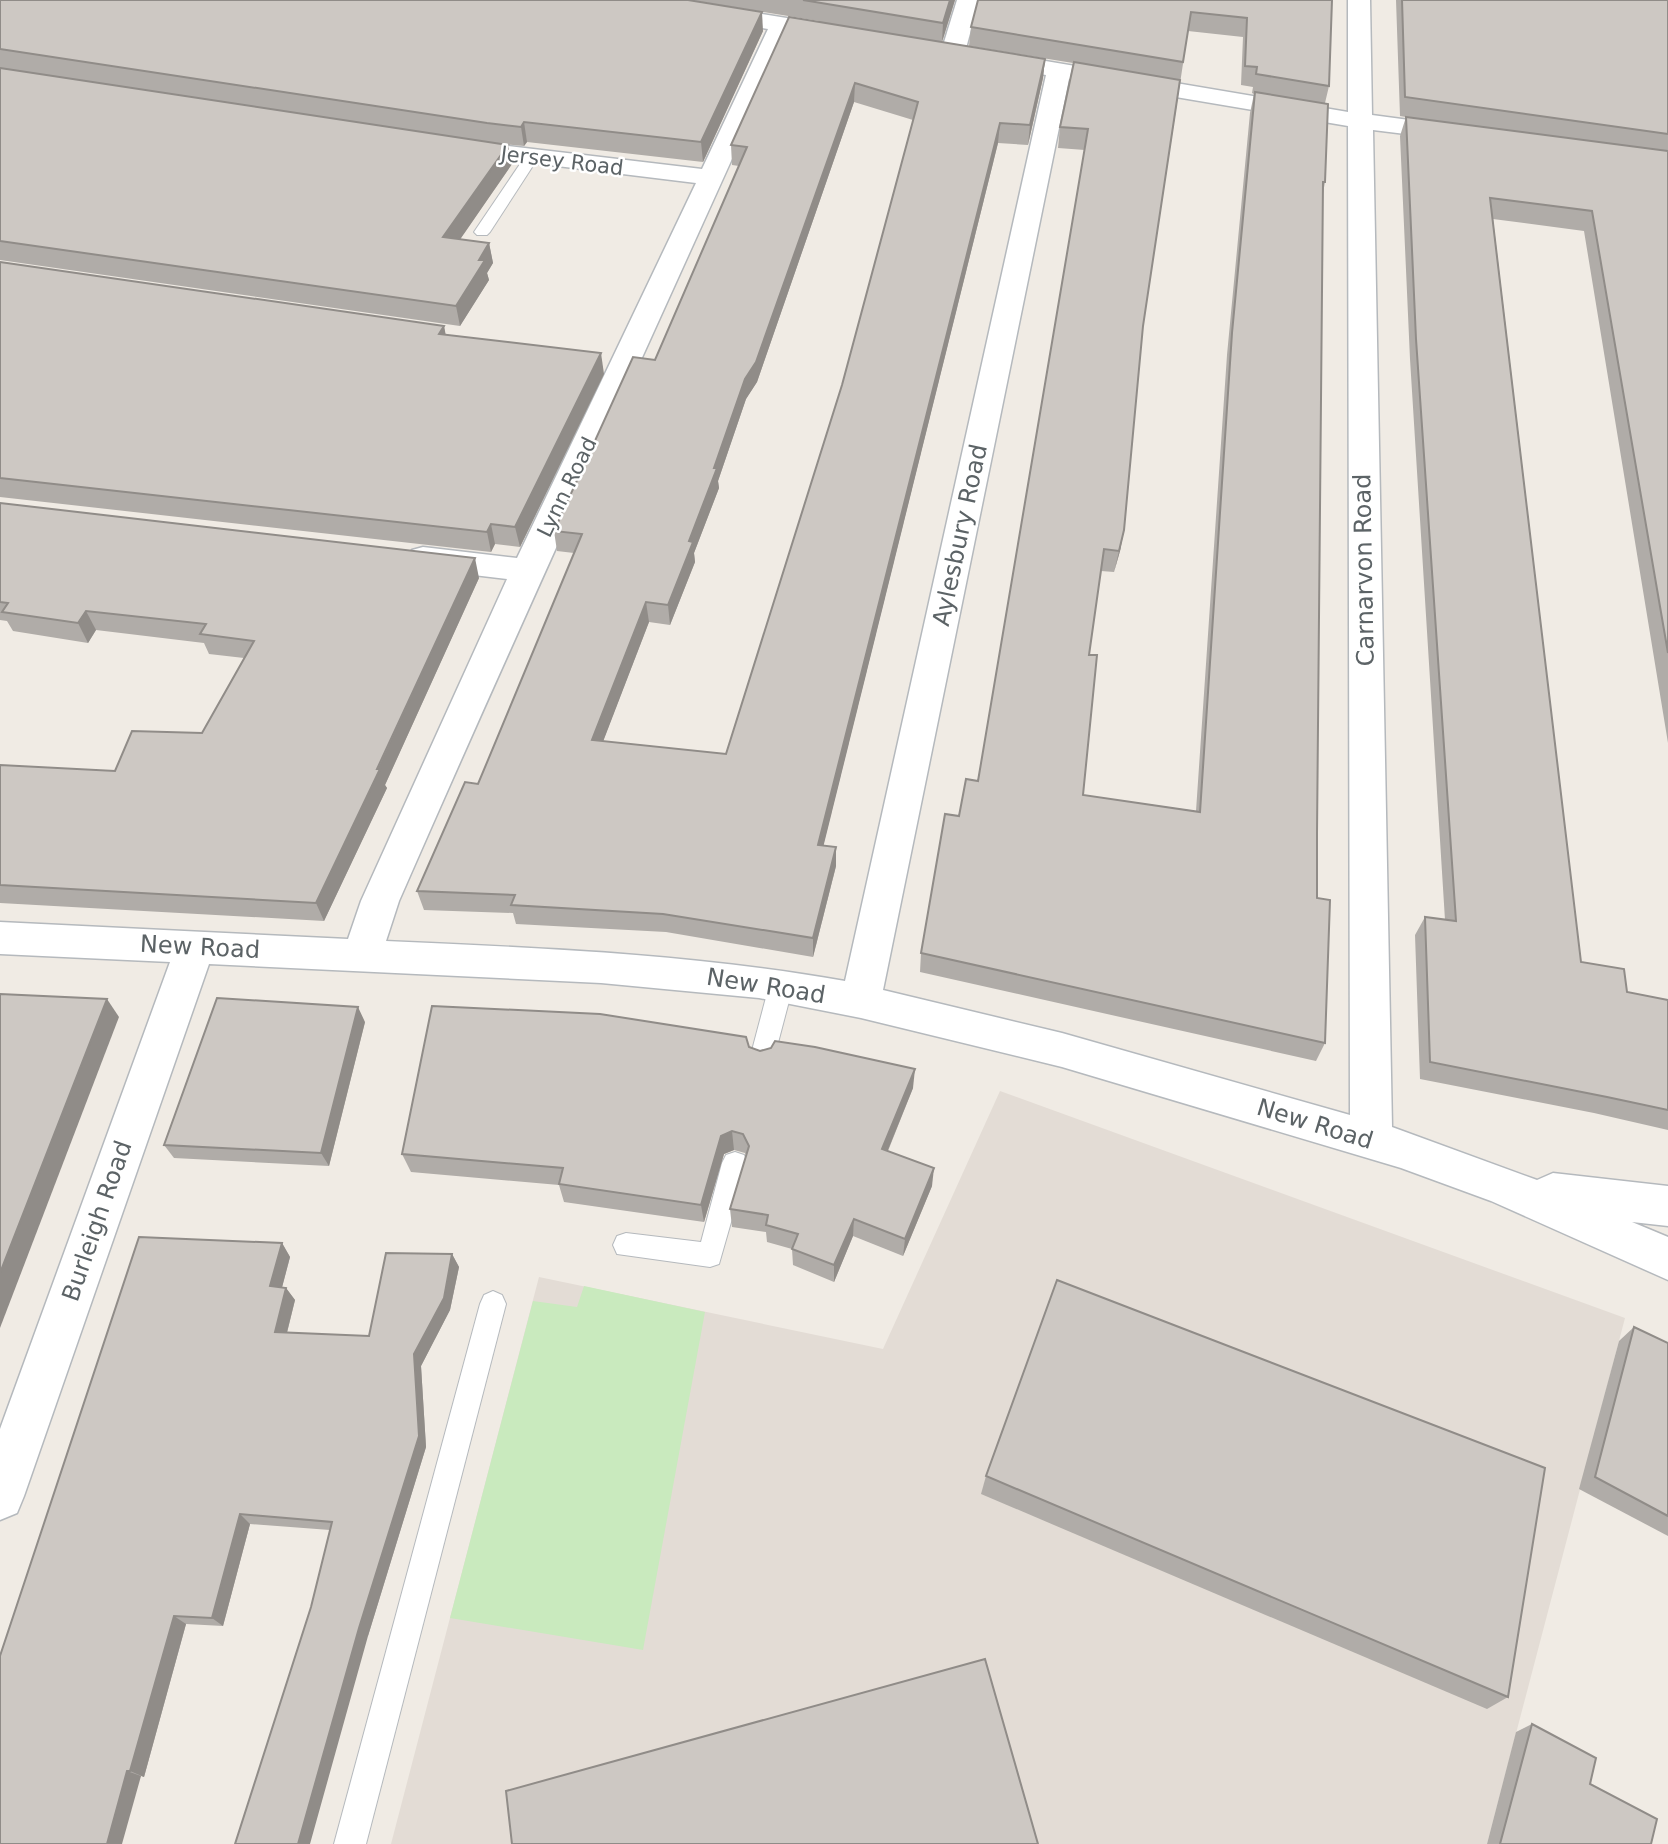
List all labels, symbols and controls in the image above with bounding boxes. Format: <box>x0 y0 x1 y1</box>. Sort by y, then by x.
street label: Jersey Road <box>497 141 625 180</box>
street label: Lynn Road <box>532 433 602 541</box>
street label: Aylesbury Road <box>927 441 993 629</box>
street label: Carnarvon Road <box>1348 473 1380 667</box>
street label: New Road <box>139 930 261 964</box>
street label: New Road <box>704 963 828 1009</box>
street label: New Road <box>1253 1093 1377 1155</box>
street label: Burleigh Road <box>56 1137 138 1305</box>

